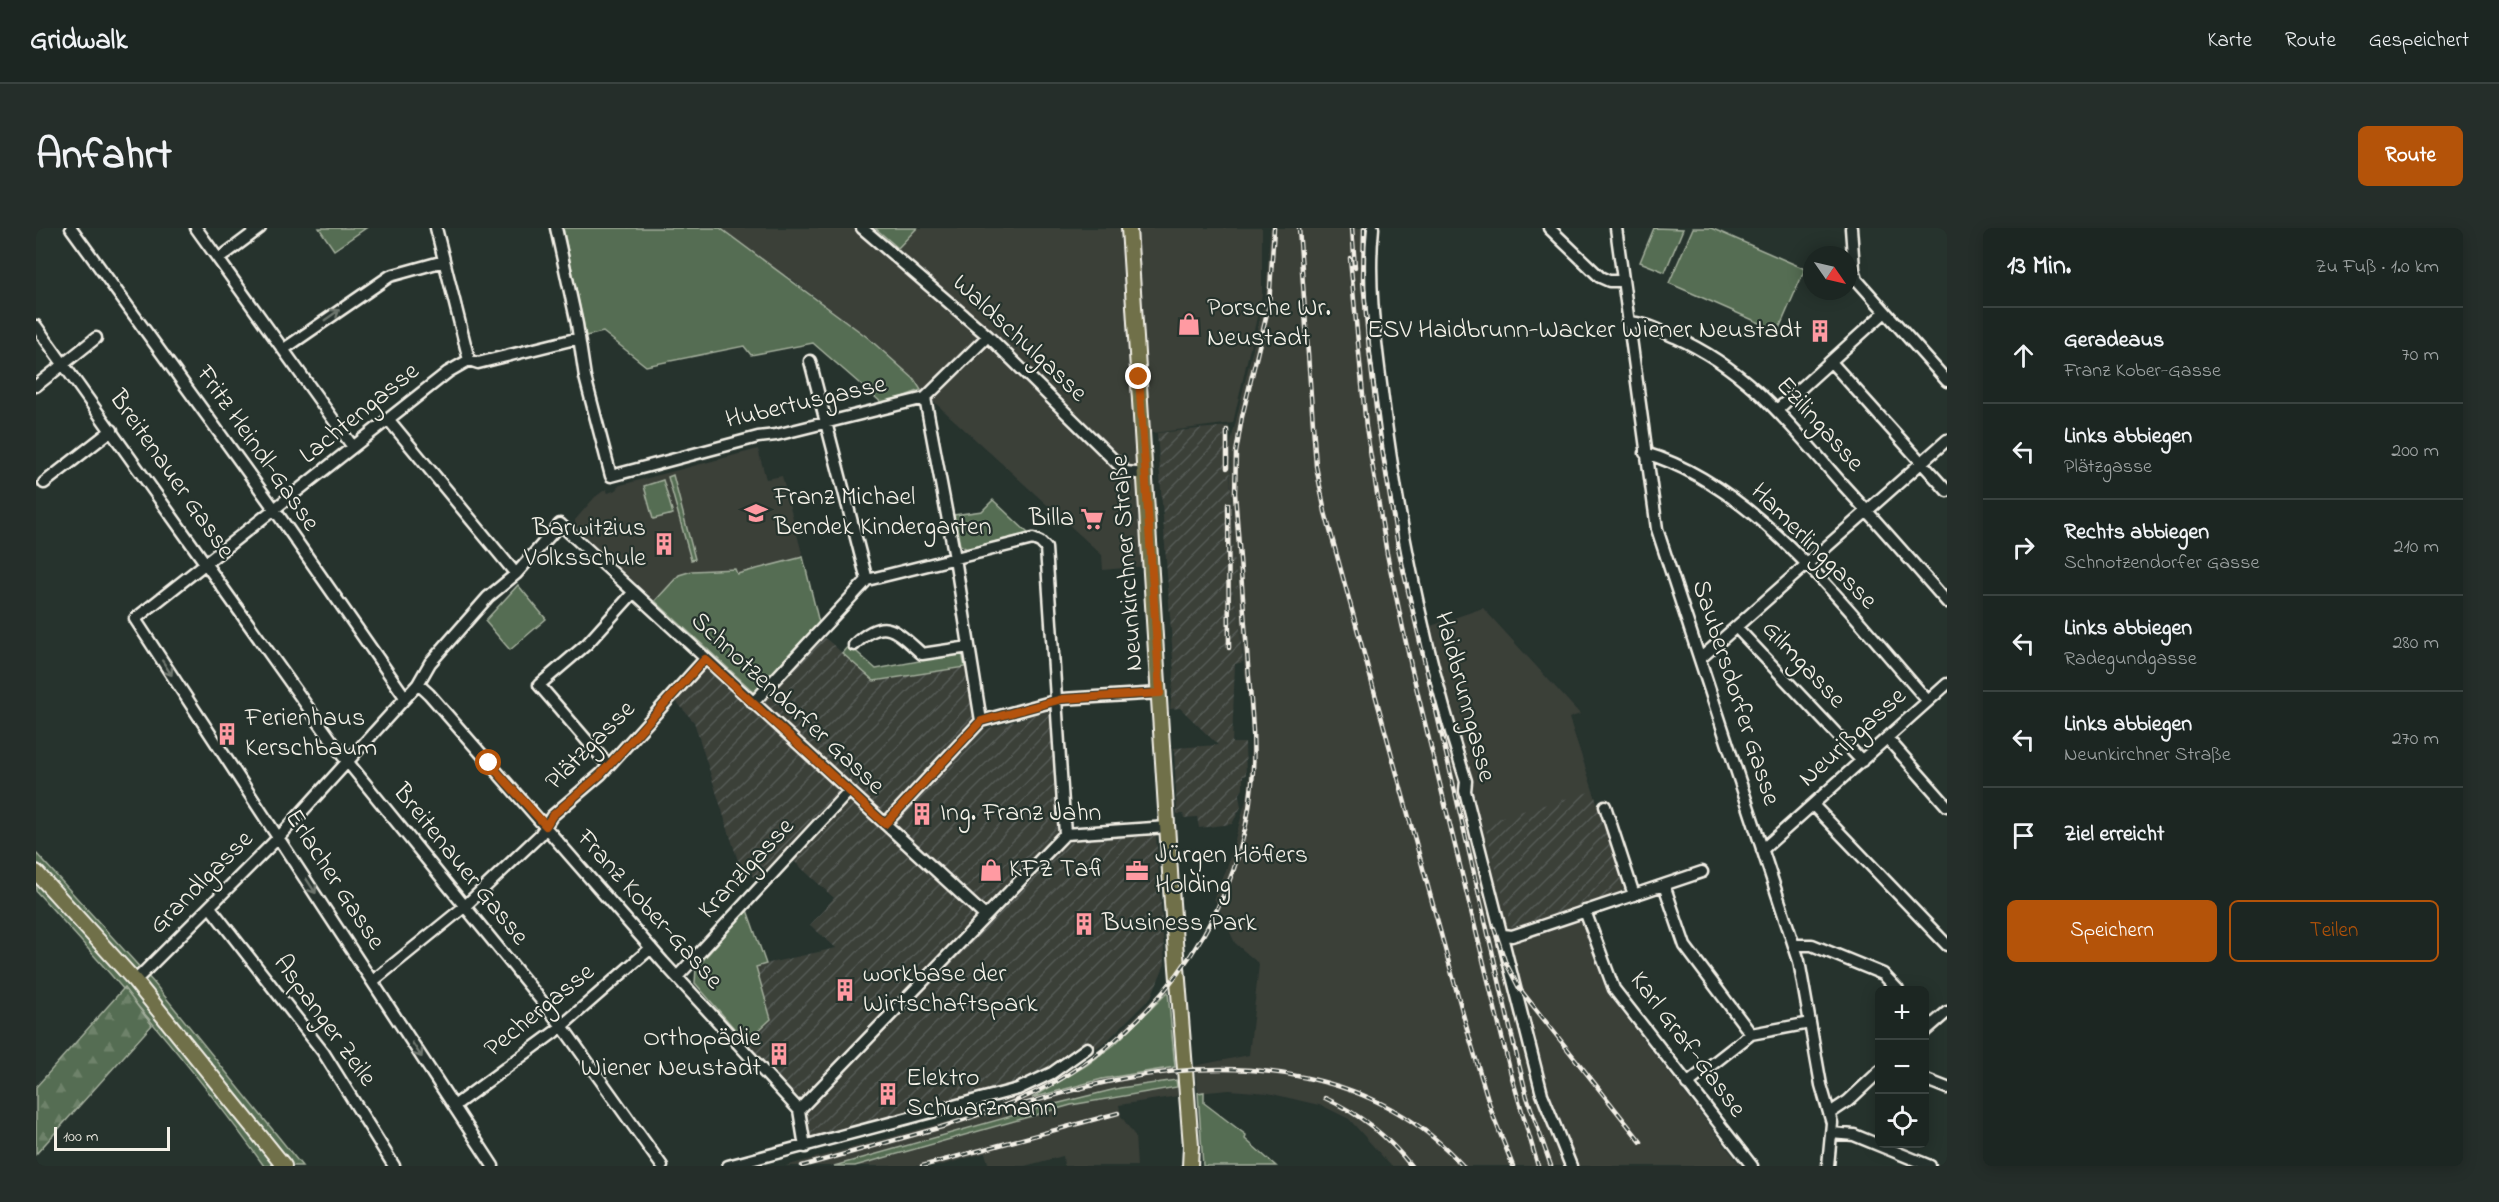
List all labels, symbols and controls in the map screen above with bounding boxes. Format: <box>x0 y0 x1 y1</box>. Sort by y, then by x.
text: Gridwalk <box>30 21 127 62</box>
text: Karte <box>2207 26 2252 56</box>
text: Route <box>2285 26 2336 56</box>
text: Gespeichert <box>2369 26 2469 56</box>
text: Anfahrt <box>36 126 172 187</box>
button: Route <box>2358 126 2463 186</box>
north arrow <box>1803 246 1857 300</box>
text: 13 Min. <box>2007 248 2071 286</box>
text: Zu Fuß · 1.0 km <box>2315 253 2439 282</box>
street label: Waldschulgasse <box>943 266 1096 412</box>
place label: Porsche Wr. Neustadt <box>1207 290 1331 358</box>
one-way arrow <box>323 309 339 321</box>
shop icon: Porsche Wr. Neustadt <box>1176 311 1202 337</box>
place label: ESV Haidbrunn-Wacker Wiener Neustadt <box>1367 312 1802 350</box>
building icon: ESV Haidbrunn-Wacker Wiener Neustadt <box>1807 318 1833 344</box>
text: Geradeaus <box>2064 325 2164 357</box>
icon: ahead <box>2007 339 2040 372</box>
text: 70 m <box>2402 341 2439 370</box>
street label: Lachtengasse <box>292 354 428 474</box>
street label: Fritz Heindl-Gasse <box>185 357 329 540</box>
text: Franz Kober-Gasse <box>2064 357 2221 386</box>
route end <box>1125 363 1151 389</box>
street label: Hubertusgasse <box>722 366 890 440</box>
street label: Ezilingasse <box>1766 369 1873 481</box>
street label: Breitenauer Gasse <box>98 382 244 568</box>
text: Links abbiegen <box>2064 421 2192 453</box>
icon: left <box>2007 435 2040 468</box>
text: 200 m <box>2391 437 2439 466</box>
street label: Neunkirchner Straße <box>1101 453 1155 672</box>
text: Plätzgasse <box>2064 453 2152 482</box>
street label: Hamerlinggasse <box>1741 475 1886 620</box>
place label: Franz Michael Bendek Kindergarten <box>773 479 992 547</box>
school or university icon: Franz Michael Bendek Kindergarten <box>743 500 769 526</box>
place label: Billa <box>1028 500 1074 538</box>
supermarket icon: Billa <box>1079 506 1105 532</box>
place label: Barwitzius Volksschule <box>523 510 646 578</box>
text: Rechts abbiegen <box>2064 517 2209 549</box>
building icon: Barwitzius Volksschule <box>651 531 677 557</box>
icon: right <box>2007 531 2040 564</box>
text: 210 m <box>2394 533 2439 562</box>
text: Schnotzendorfer Gasse <box>2064 549 2259 578</box>
street label: Saubersdorfer Gasse <box>1681 575 1790 811</box>
street label: Schnotzendorfer Gasse <box>681 604 893 805</box>
street label: Haidbrunngasse <box>1423 608 1505 787</box>
street label: Gilmgasse <box>1752 612 1854 718</box>
text: Links abbiegen <box>2064 613 2192 645</box>
icon: left <box>2007 627 2040 660</box>
text: 280 m <box>2392 629 2439 658</box>
text: Radegundgasse <box>2064 645 2197 674</box>
one-way arrow <box>161 660 174 677</box>
street label: Neurißgasse <box>1790 679 1916 797</box>
street label: Plätzgasse <box>537 692 645 800</box>
place label: Ferienhaus Kerschbaum <box>244 700 377 768</box>
text: Links abbiegen <box>2064 709 2192 741</box>
building icon: Ferienhaus Kerschbaum <box>214 721 240 747</box>
icon: left <box>2007 723 2040 756</box>
text: 270 m <box>2392 725 2439 754</box>
text: Neunkirchner Straße <box>2064 741 2231 770</box>
route start <box>475 749 501 775</box>
street label: Breitenauer Gasse <box>382 775 537 954</box>
place label: Ing. Franz Jahn <box>940 795 1101 833</box>
building icon: Ing. Franz Jahn <box>909 801 935 827</box>
street label: Erlacher Gasse <box>274 802 394 958</box>
street label: Kranzlgasse <box>690 809 804 928</box>
icon: arrive <box>2007 819 2040 852</box>
text: Ziel erreicht <box>2064 819 2164 851</box>
street label: Franz Kober-Gasse <box>566 821 732 999</box>
street label: Grandlgasse <box>141 822 263 944</box>
place label: Jürgen Höflers Holding <box>1155 837 1308 905</box>
place label: KFZ Tafi <box>1009 851 1105 889</box>
shop icon: KFZ Tafi <box>978 857 1004 883</box>
office icon: Jürgen Höflers Holding <box>1124 858 1150 884</box>
one-way arrow <box>305 877 317 894</box>
button: Speichern <box>2007 900 2217 962</box>
button: Teilen <box>2229 900 2439 962</box>
place label: Business Park <box>1101 905 1257 943</box>
building icon: Business Park <box>1071 911 1097 937</box>
street label: Aspanger Zeile <box>263 947 385 1095</box>
street label: Pechergasse <box>477 954 604 1067</box>
place label: workbase der Wirtschaftspark <box>863 956 1038 1024</box>
street label: Karl Graf-Gasse <box>1619 964 1755 1126</box>
building icon: workbase der Wirtschaftspark <box>832 977 858 1003</box>
map controls <box>1875 986 1929 1148</box>
button: + <box>1875 986 1929 1040</box>
place label: Orthopädie Wiener Neustadt <box>581 1020 761 1088</box>
button: − <box>1875 1040 1929 1094</box>
one-way arrow <box>411 1041 424 1058</box>
building icon: Orthopädie Wiener Neustadt <box>766 1041 792 1067</box>
place label: Elektro Schwarzmann <box>906 1060 1057 1128</box>
building icon: Elektro Schwarzmann <box>875 1081 901 1107</box>
button: locate <box>1875 1094 1929 1148</box>
scale bar <box>54 1124 170 1152</box>
text: 100 m <box>63 1125 98 1149</box>

